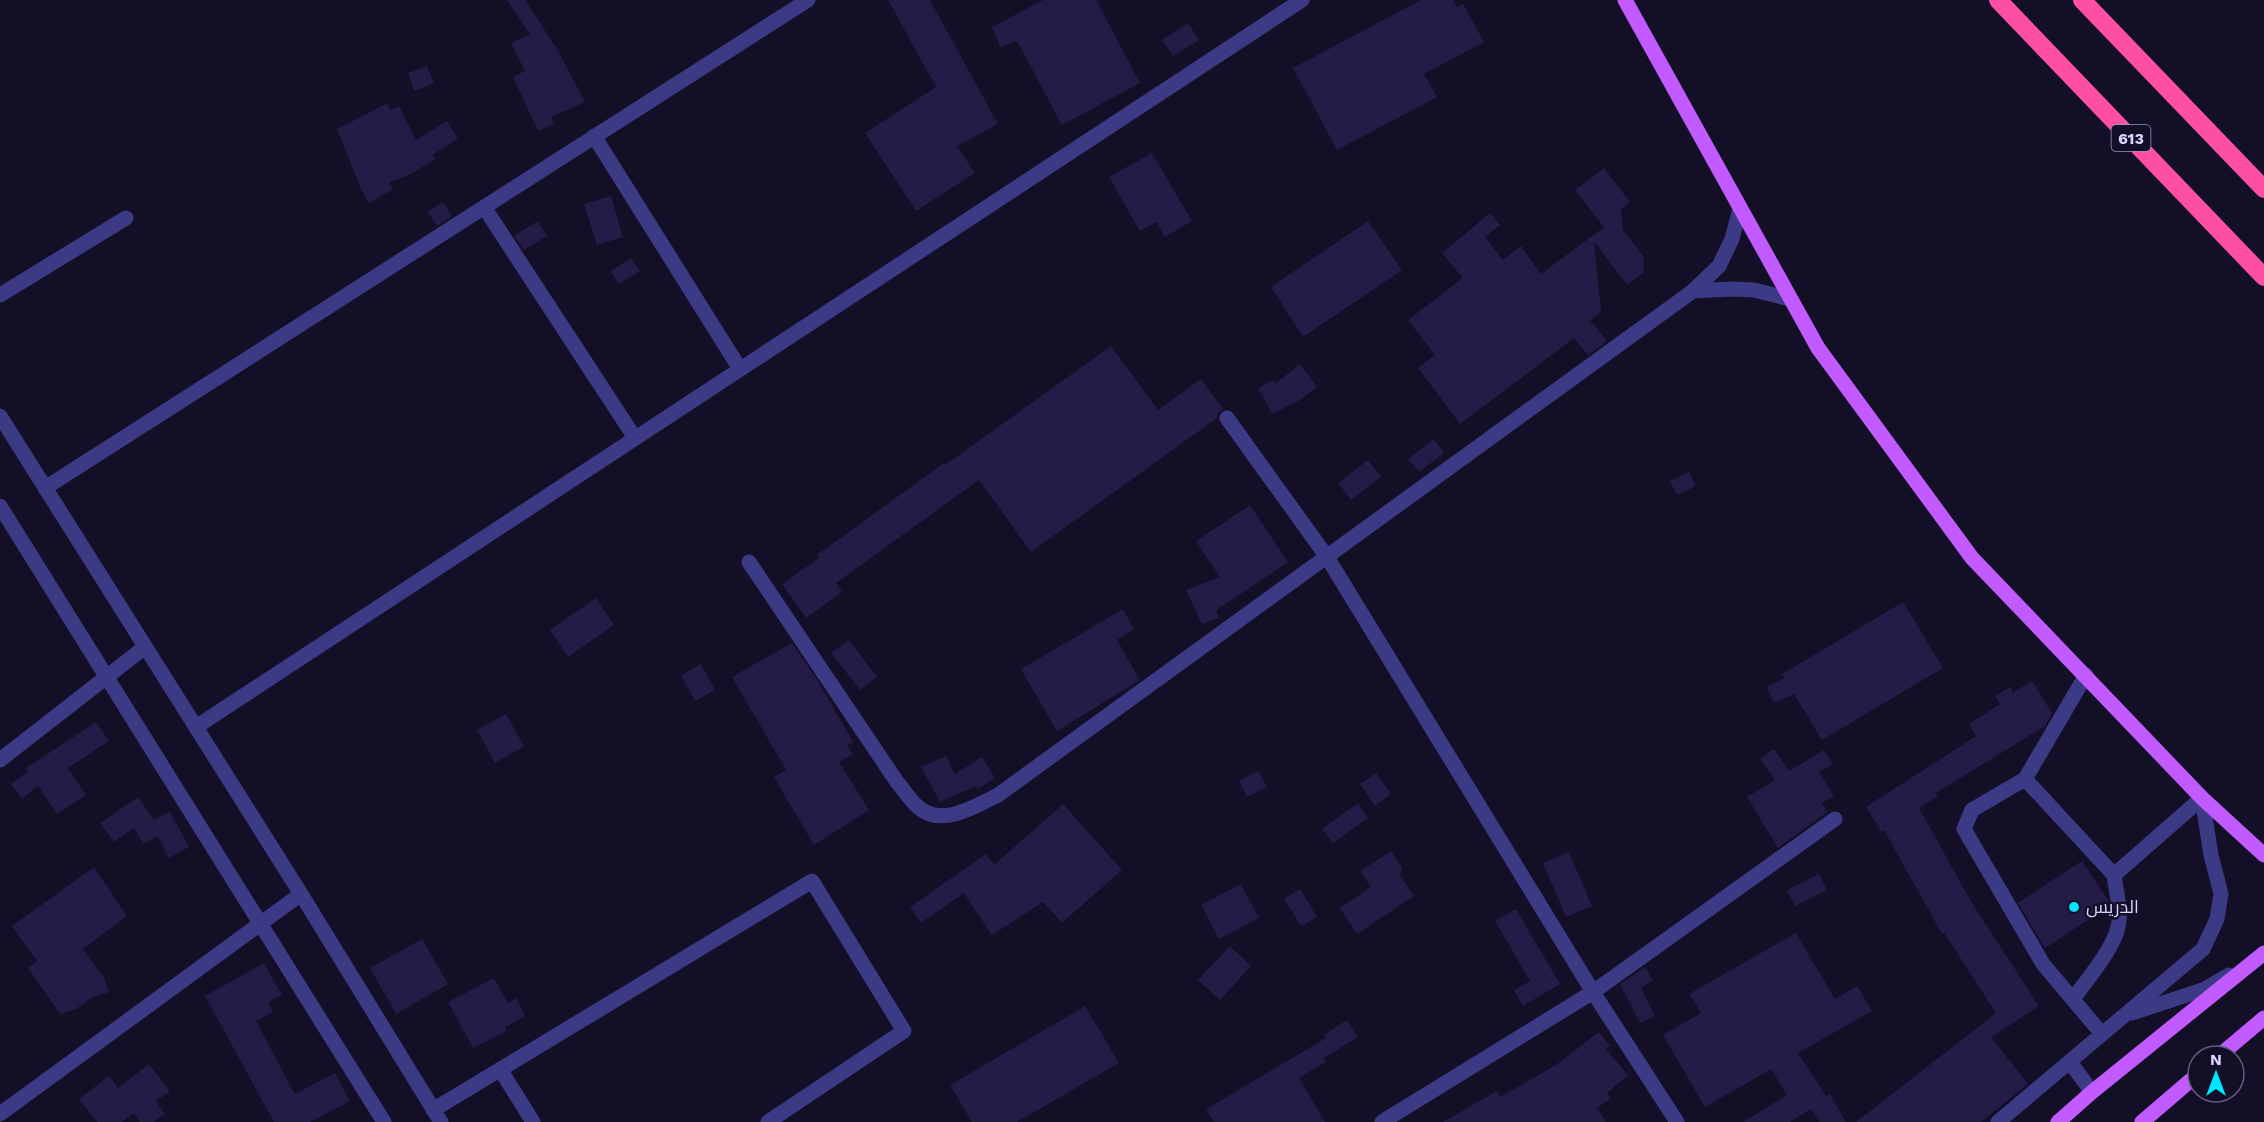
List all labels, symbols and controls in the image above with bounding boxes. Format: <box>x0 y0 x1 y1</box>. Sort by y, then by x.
road number: 613 <box>2112 125 2150 151</box>
place label: الدريس <box>2086 896 2139 918</box>
marker: الدريس <box>2067 900 2081 914</box>
north arrow <box>2186 1044 2246 1104</box>
text: N <box>2210 1050 2222 1069</box>

